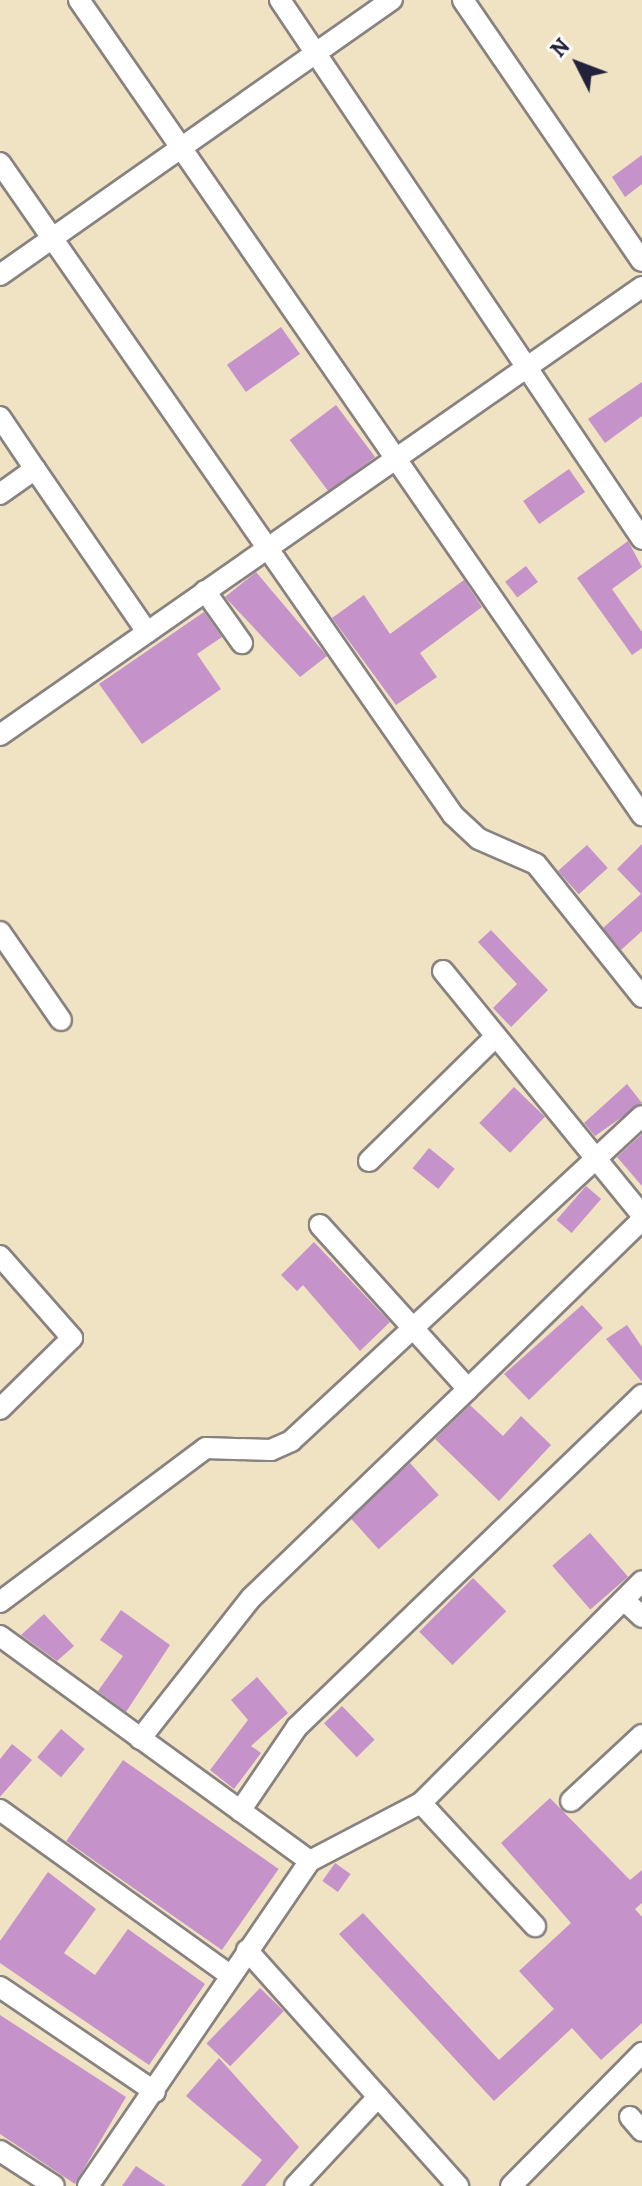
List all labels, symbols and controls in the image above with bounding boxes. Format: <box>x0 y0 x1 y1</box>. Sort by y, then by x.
north arrow <box>538 24 618 104</box>
text: N <box>544 32 577 64</box>

